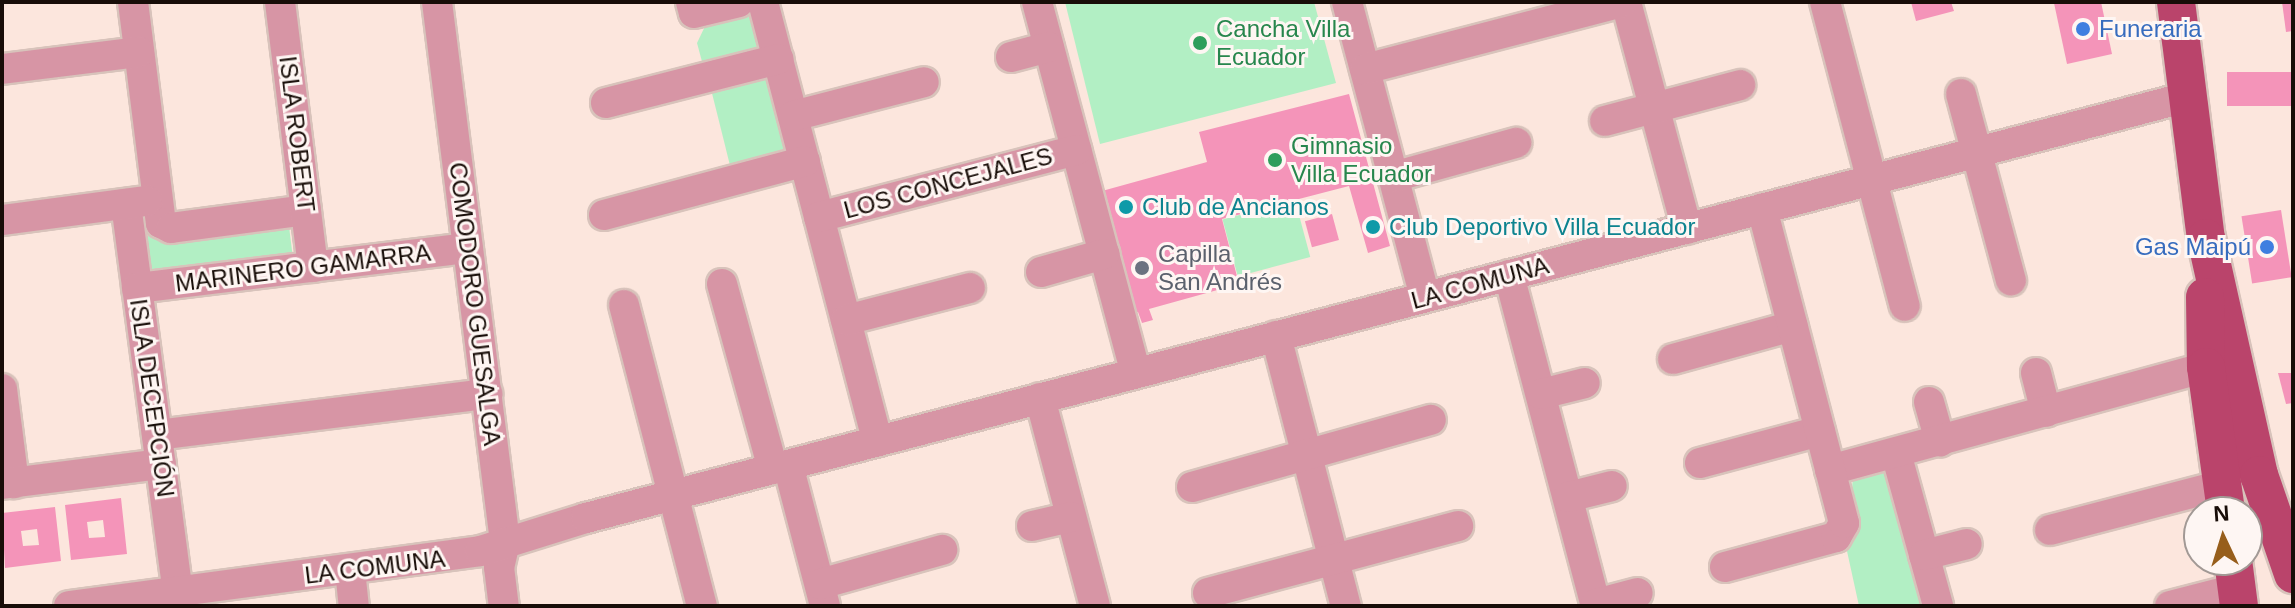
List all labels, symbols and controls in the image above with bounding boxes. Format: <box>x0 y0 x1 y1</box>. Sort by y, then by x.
place label: Cancha Villa Ecuador <box>1216 15 1350 71</box>
place label: Funeraria <box>2099 15 2202 43</box>
marker: Funeraria <box>2074 20 2092 38</box>
marker: Cancha Villa Ecuador <box>1191 34 1209 52</box>
street label: ISLA ROBERT <box>273 54 321 214</box>
place label: Gimnasio Villa Ecuador <box>1291 132 1432 188</box>
street label: LOS CONCEJALES <box>841 141 1055 225</box>
marker: Gimnasio Villa Ecuador <box>1266 151 1284 169</box>
street label: COMODORO GUESALGA <box>443 161 507 447</box>
place label: Club de Ancianos <box>1142 193 1330 221</box>
marker: Club de Ancianos <box>1117 198 1135 216</box>
place label: Club Deportivo Villa Ecuador <box>1389 213 1695 241</box>
marker: Club Deportivo Villa Ecuador <box>1364 218 1382 236</box>
place label: Gas Maipú <box>2135 233 2251 261</box>
street label: MARINERO GAMARRA <box>174 238 432 298</box>
marker: Gas Maipú <box>2258 238 2276 256</box>
place label: Capilla San Andrés <box>1158 240 1283 296</box>
street label: LA COMUNA <box>1407 251 1553 315</box>
marker: Capilla San Andrés <box>1133 259 1151 277</box>
street label: ISLA DECEPCIÓN <box>124 296 180 500</box>
north arrow <box>2183 496 2263 576</box>
text: N <box>2213 501 2230 527</box>
street label: LA COMUNA <box>302 544 448 590</box>

